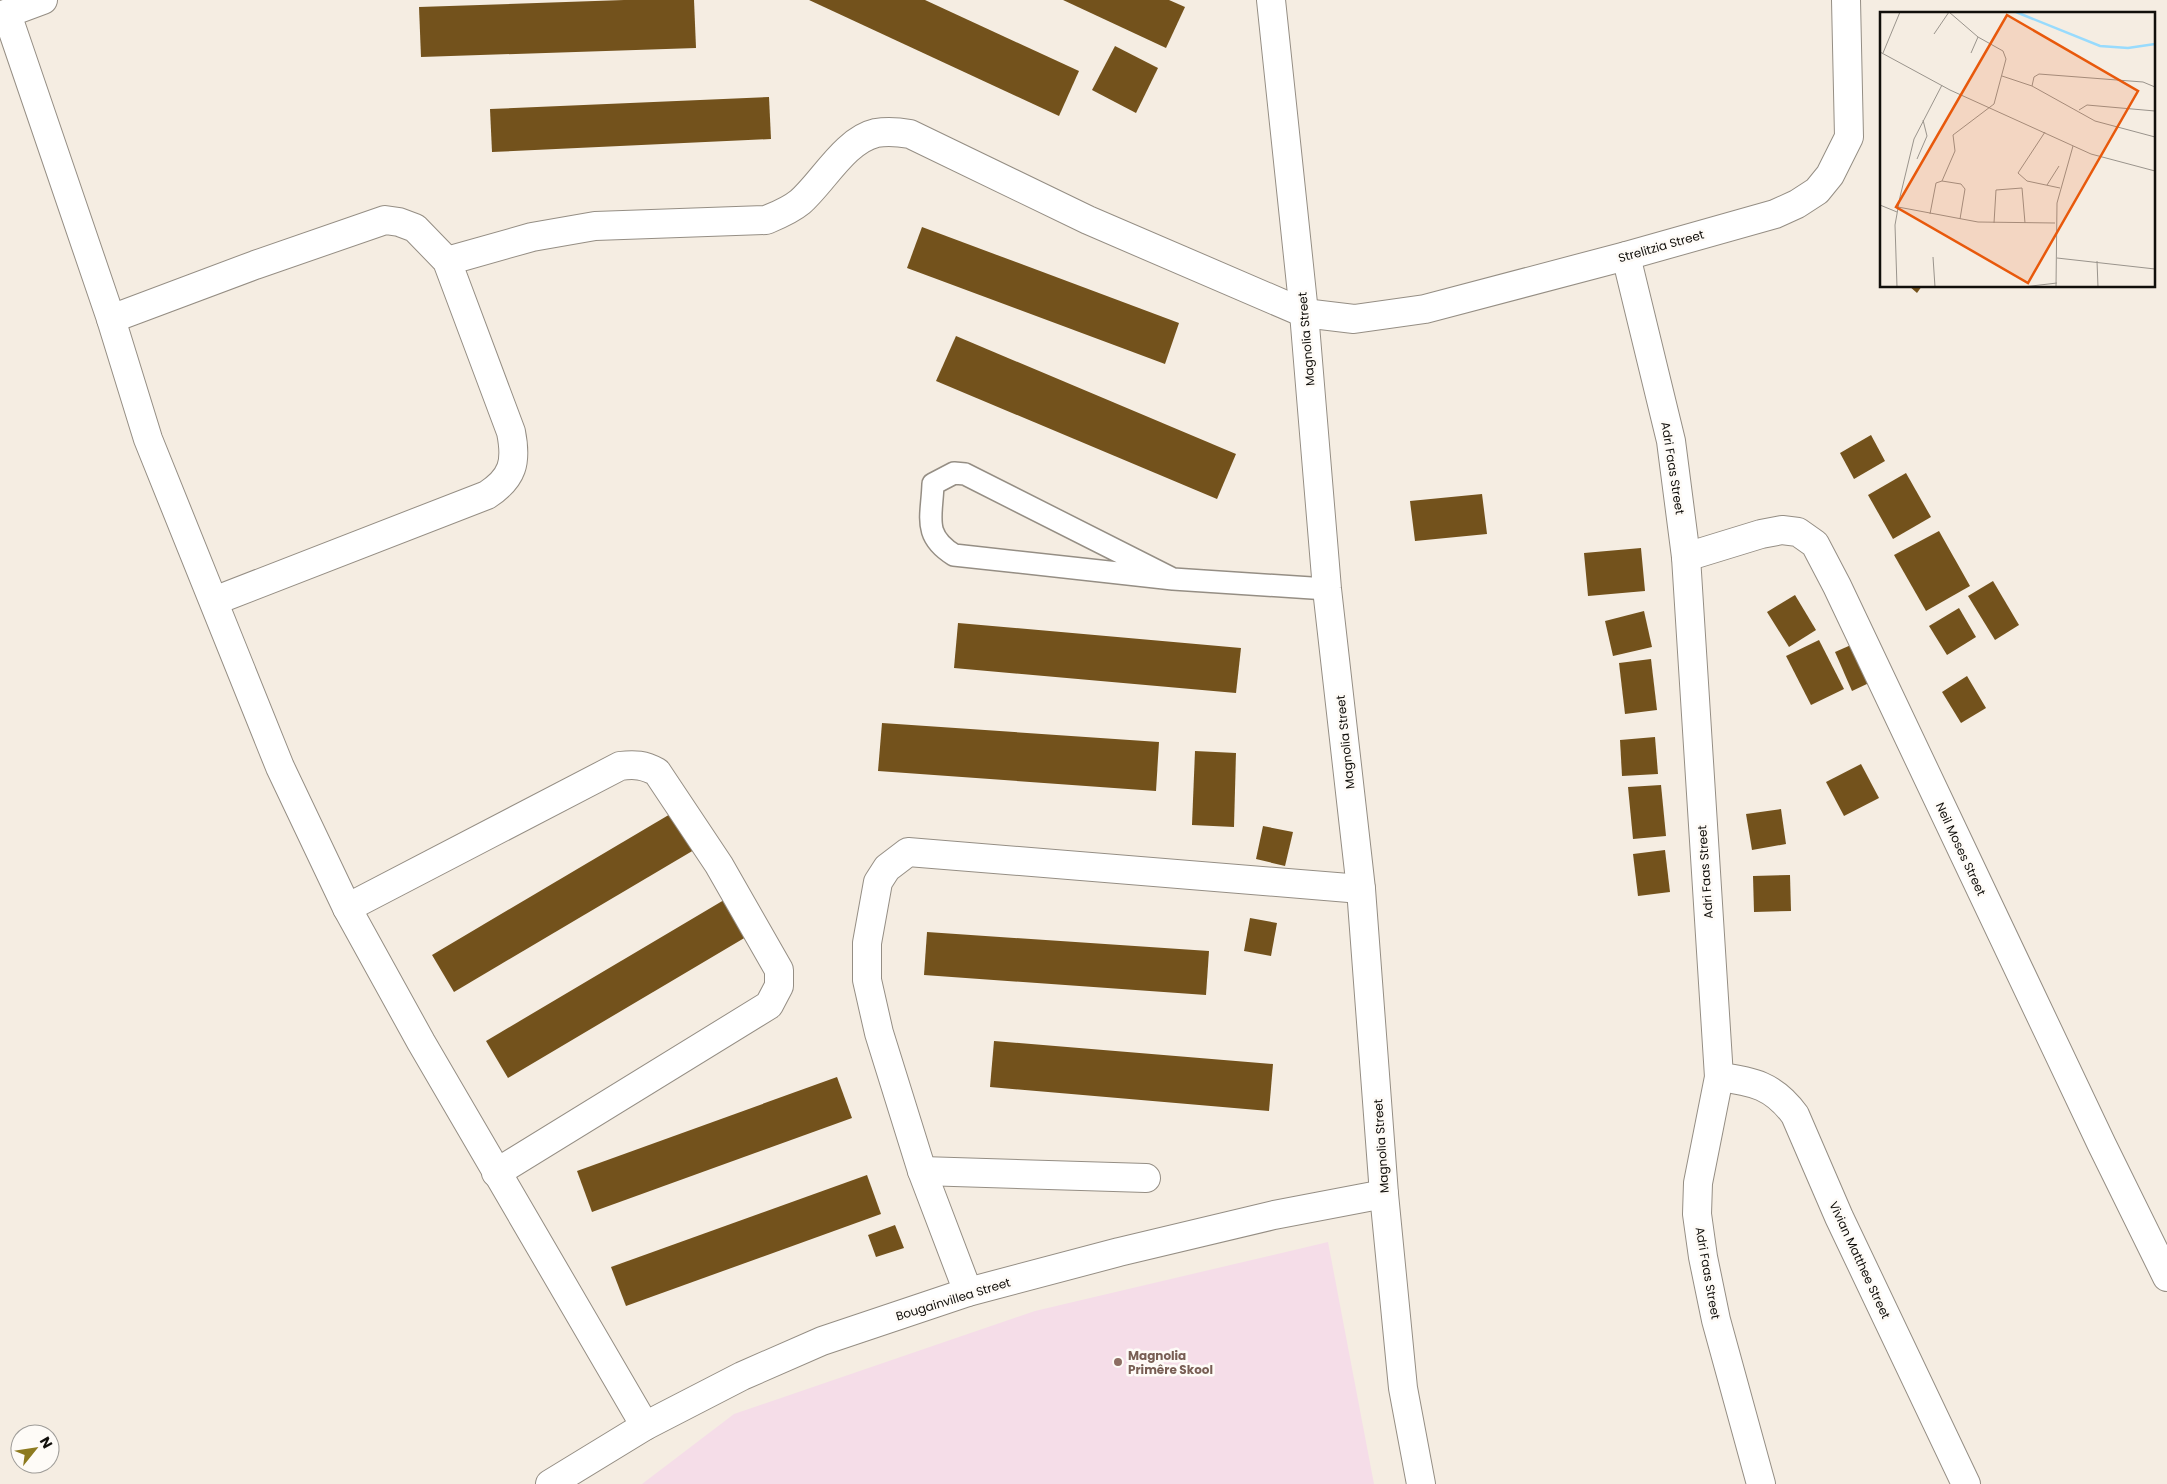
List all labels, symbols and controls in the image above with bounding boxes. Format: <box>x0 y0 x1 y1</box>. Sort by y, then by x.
inset map <box>1880 12 2154 288</box>
street label: Strelitzia Street <box>1616 226 1706 266</box>
street label: Magnolia Street <box>1293 291 1319 387</box>
street label: Adri Faas Street <box>1657 420 1689 516</box>
street label: Magnolia Street <box>1332 694 1358 790</box>
street label: Neil Moses Street <box>1932 799 1990 899</box>
street label: Adri Faas Street <box>1693 825 1717 919</box>
street label: Magnolia Street <box>1369 1098 1393 1194</box>
street label: Vivian Matthee Street <box>1825 1198 1895 1322</box>
street label: Adri Faas Street <box>1691 1225 1725 1321</box>
street label: Bougainvillea Street <box>894 1273 1012 1325</box>
place label: Magnolia Primêre Skool <box>1128 1347 1213 1378</box>
marker: Magnolia Primêre Skool <box>1112 1356 1124 1368</box>
north arrow <box>10 1424 60 1474</box>
text: N <box>35 1433 58 1452</box>

